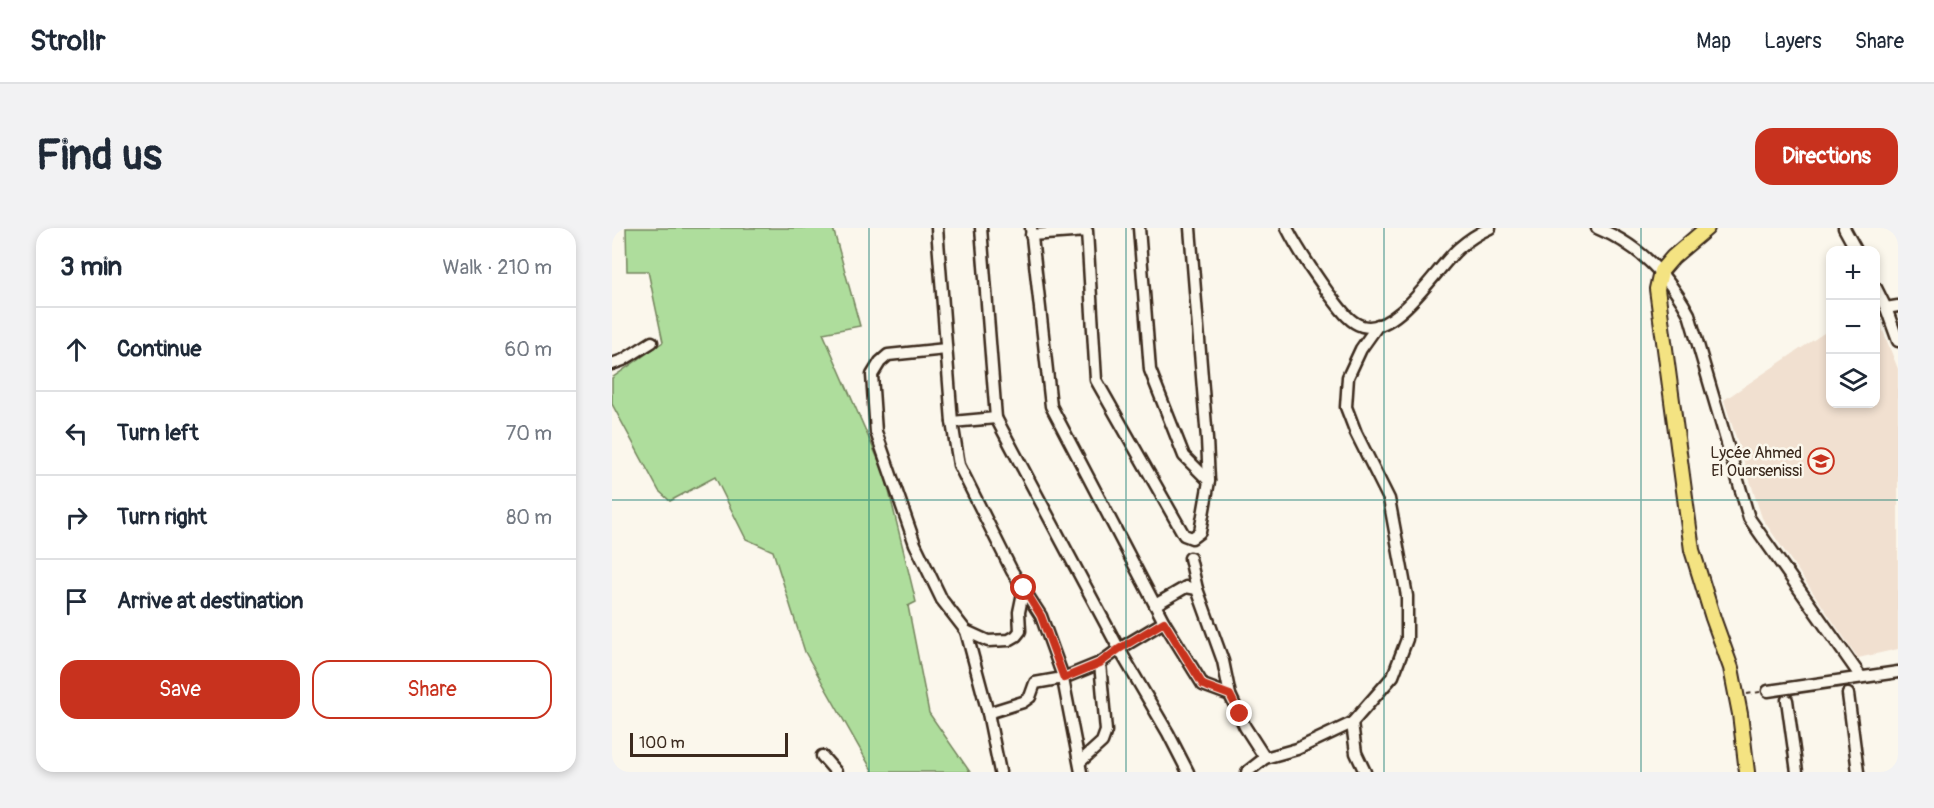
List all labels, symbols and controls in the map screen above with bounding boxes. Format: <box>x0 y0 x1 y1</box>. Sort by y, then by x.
text: Strollr <box>30 24 105 59</box>
text: Map <box>1696 28 1731 55</box>
text: Layers <box>1764 28 1822 55</box>
text: Share <box>1855 28 1904 55</box>
button: Directions <box>1755 128 1898 185</box>
text: Find us <box>36 130 162 182</box>
map controls <box>1826 246 1880 408</box>
button: + <box>1826 246 1880 300</box>
text: 3 min <box>60 251 122 283</box>
text: Walk · 210 m <box>443 255 552 280</box>
button: − <box>1826 300 1880 354</box>
icon: ahead <box>60 333 93 366</box>
text: Continue <box>117 335 201 363</box>
text: 60 m <box>505 337 552 362</box>
button: layers <box>1826 354 1880 408</box>
icon: left <box>60 417 93 450</box>
text: Turn left <box>117 419 199 447</box>
text: 70 m <box>506 421 552 446</box>
place label: Lycée Ahmed El Ouarsenissi <box>1710 443 1802 481</box>
school or university icon: Lycée Ahmed El Ouarsenissi <box>1806 446 1836 476</box>
icon: right <box>60 501 93 534</box>
text: Turn right <box>117 503 207 531</box>
text: 80 m <box>506 505 552 530</box>
route start <box>1010 574 1036 600</box>
icon: arrive <box>60 585 93 618</box>
text: Arrive at destination <box>117 587 303 615</box>
button: Save <box>60 660 300 719</box>
button: Share <box>312 660 552 719</box>
route end <box>1226 700 1252 726</box>
scale bar <box>630 730 788 758</box>
text: 100 m <box>639 733 685 753</box>

